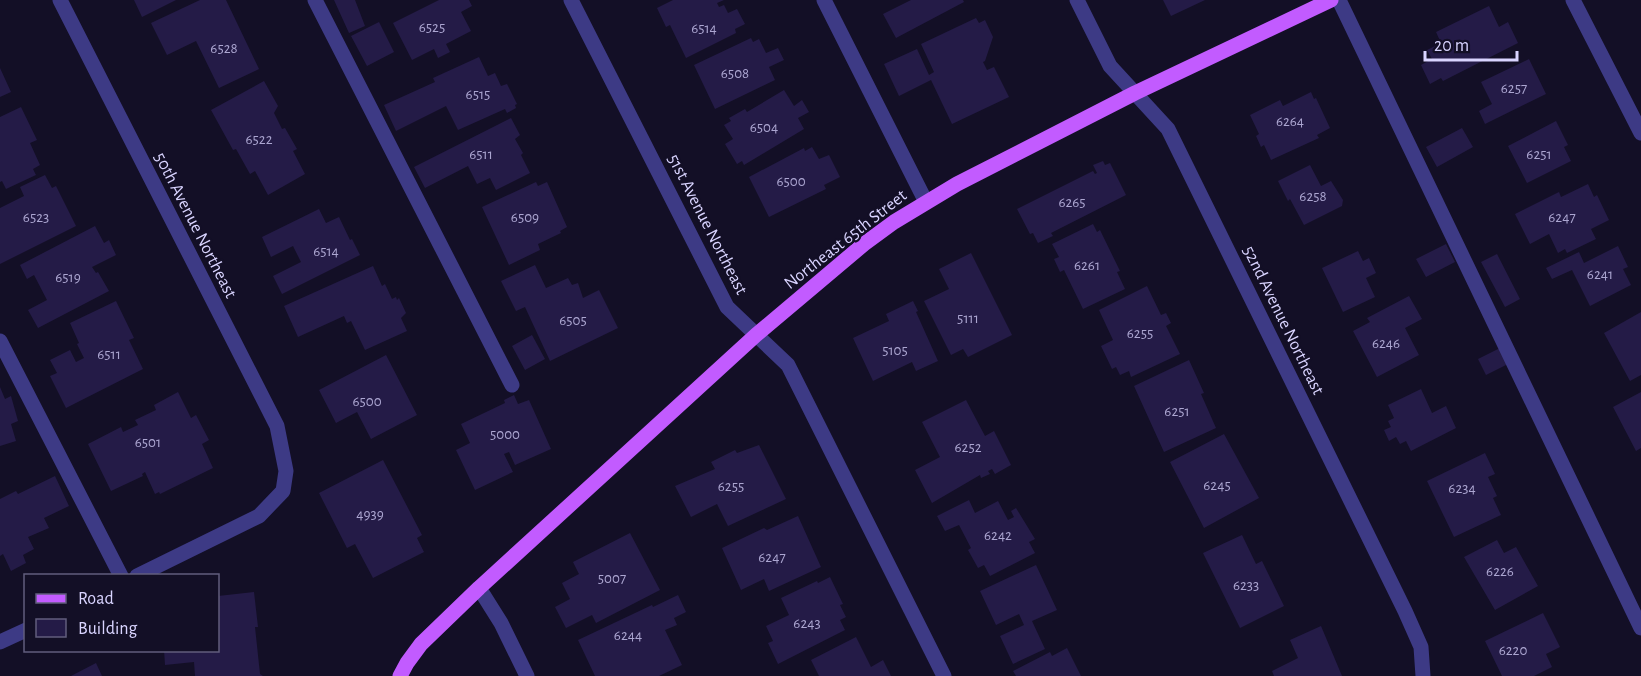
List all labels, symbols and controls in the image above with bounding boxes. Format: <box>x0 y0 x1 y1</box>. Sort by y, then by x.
house number: 6525 <box>419 20 445 35</box>
house number: 6514 <box>691 21 717 36</box>
scale bar <box>1425 24 1516 62</box>
text: 20 m <box>1434 37 1469 55</box>
house number: 6528 <box>210 41 238 56</box>
house number: 6508 <box>721 66 749 81</box>
house number: 6257 <box>1501 81 1527 96</box>
house number: 6515 <box>466 87 490 102</box>
house number: 6264 <box>1276 114 1304 129</box>
house number: 6504 <box>750 120 778 135</box>
house number: 6522 <box>246 132 273 147</box>
house number: 6511 <box>469 147 493 162</box>
house number: 6251 <box>1526 147 1552 162</box>
street label: 50th Avenue Northeast <box>151 150 240 302</box>
street label: 51st Avenue Northeast <box>664 151 750 298</box>
house number: 6500 <box>776 174 806 189</box>
street label: Northeast 65th Street <box>781 186 910 293</box>
house number: 6258 <box>1299 189 1327 204</box>
house number: 6265 <box>1058 195 1086 210</box>
house number: 6523 <box>23 210 49 225</box>
house number: 6509 <box>511 210 539 225</box>
house number: 6247 <box>1548 210 1576 225</box>
street label: 52nd Avenue Northeast <box>1239 243 1327 398</box>
house number: 6514 <box>313 244 339 259</box>
house number: 6261 <box>1074 258 1100 273</box>
house number: 6241 <box>1587 267 1613 282</box>
house number: 6519 <box>55 270 81 285</box>
house number: 5111 <box>957 311 979 326</box>
house number: 6505 <box>559 313 587 328</box>
house number: 6255 <box>1127 326 1153 341</box>
house number: 6246 <box>1372 336 1400 351</box>
house number: 5105 <box>882 343 908 358</box>
house number: 6511 <box>97 347 121 362</box>
house number: 6500 <box>352 394 382 409</box>
house number: 6251 <box>1164 404 1190 419</box>
house number: 5000 <box>490 427 520 442</box>
house number: 6501 <box>135 435 161 450</box>
house number: 6252 <box>955 440 982 455</box>
house number: 6245 <box>1203 478 1231 493</box>
house number: 6255 <box>718 479 744 494</box>
house number: 6234 <box>1448 481 1476 496</box>
house number: 4939 <box>356 507 384 522</box>
house number: 6242 <box>984 528 1012 543</box>
house number: 6247 <box>758 550 786 565</box>
house number: 6226 <box>1486 564 1514 579</box>
house number: 5007 <box>598 571 626 586</box>
legend <box>24 574 219 652</box>
house number: 6233 <box>1233 578 1259 593</box>
text: Road <box>78 590 114 608</box>
house number: 6243 <box>793 616 821 631</box>
text: Building <box>78 620 138 638</box>
house number: 6244 <box>614 628 642 643</box>
house number: 6220 <box>1499 643 1527 658</box>

